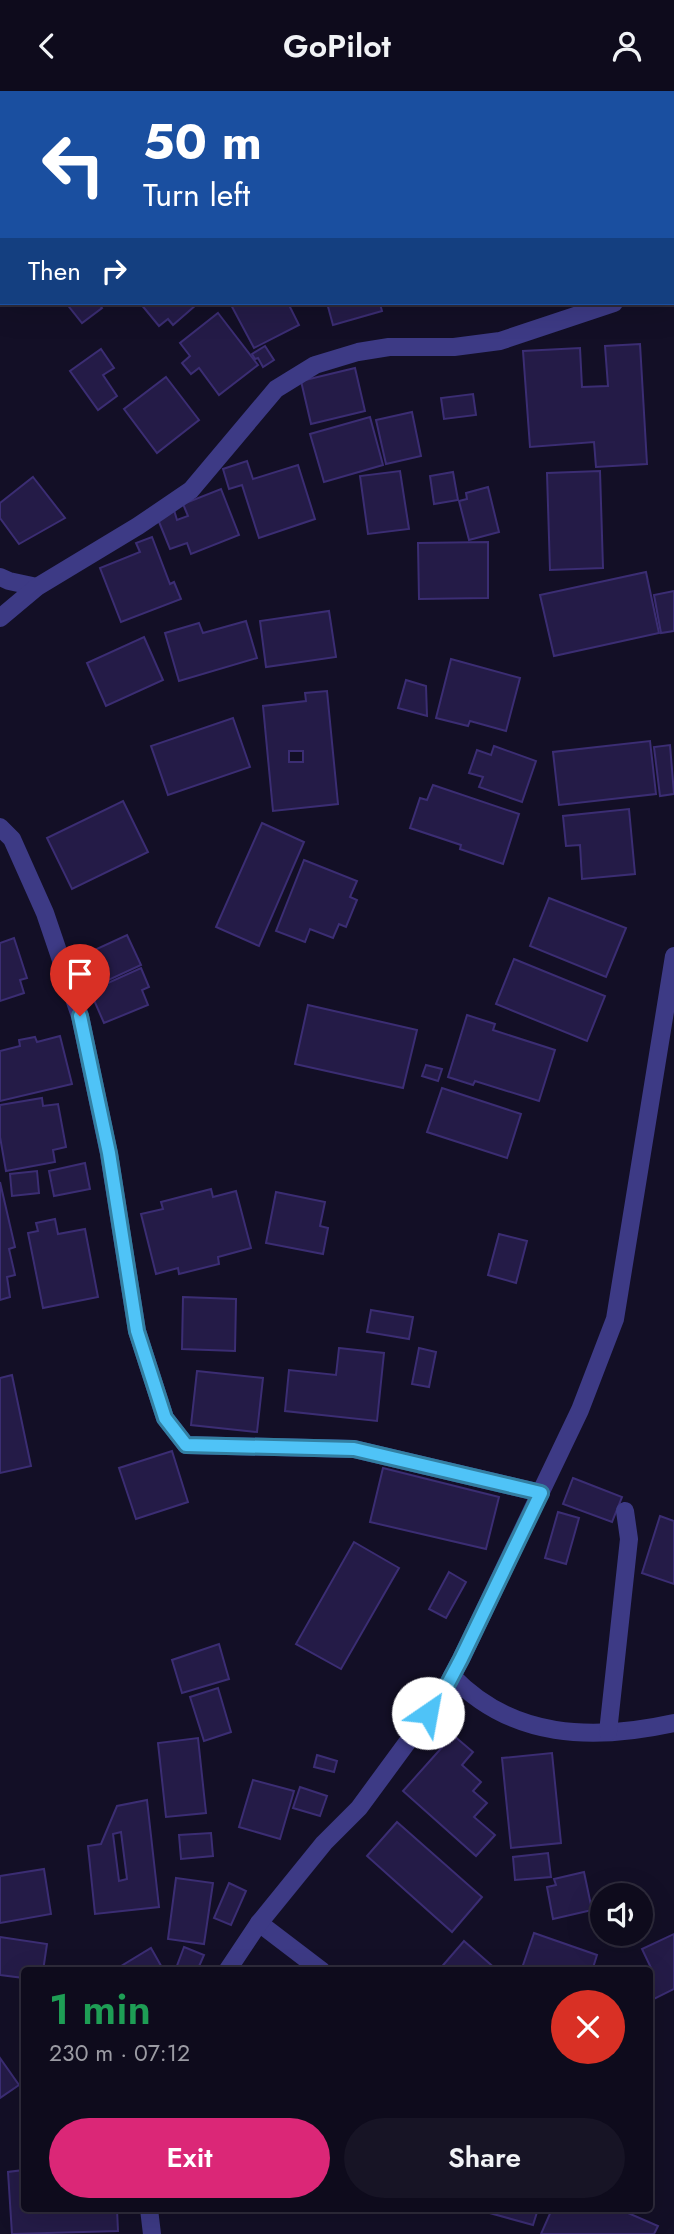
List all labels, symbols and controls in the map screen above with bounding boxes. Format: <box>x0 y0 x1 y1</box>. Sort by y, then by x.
text: GoPilot <box>283 23 391 69</box>
icon: back <box>28 27 66 65</box>
icon: person <box>608 27 646 65</box>
text: 50 m <box>143 107 262 177</box>
icon: left <box>28 119 119 210</box>
text: Turn left <box>143 172 250 218</box>
text: Then <box>28 252 81 290</box>
icon: right <box>95 252 133 290</box>
pin <box>50 944 110 1016</box>
icon: arrive <box>61 955 99 993</box>
position arrow <box>391 1676 465 1750</box>
map controls <box>590 1883 653 1946</box>
button: sound <box>590 1883 653 1946</box>
text: 1 min <box>49 1979 151 2040</box>
button: close <box>551 1990 625 2064</box>
text: 230 m · 07:12 <box>49 2036 190 2070</box>
button: Exit <box>49 2118 330 2198</box>
button: Share <box>344 2118 625 2198</box>

